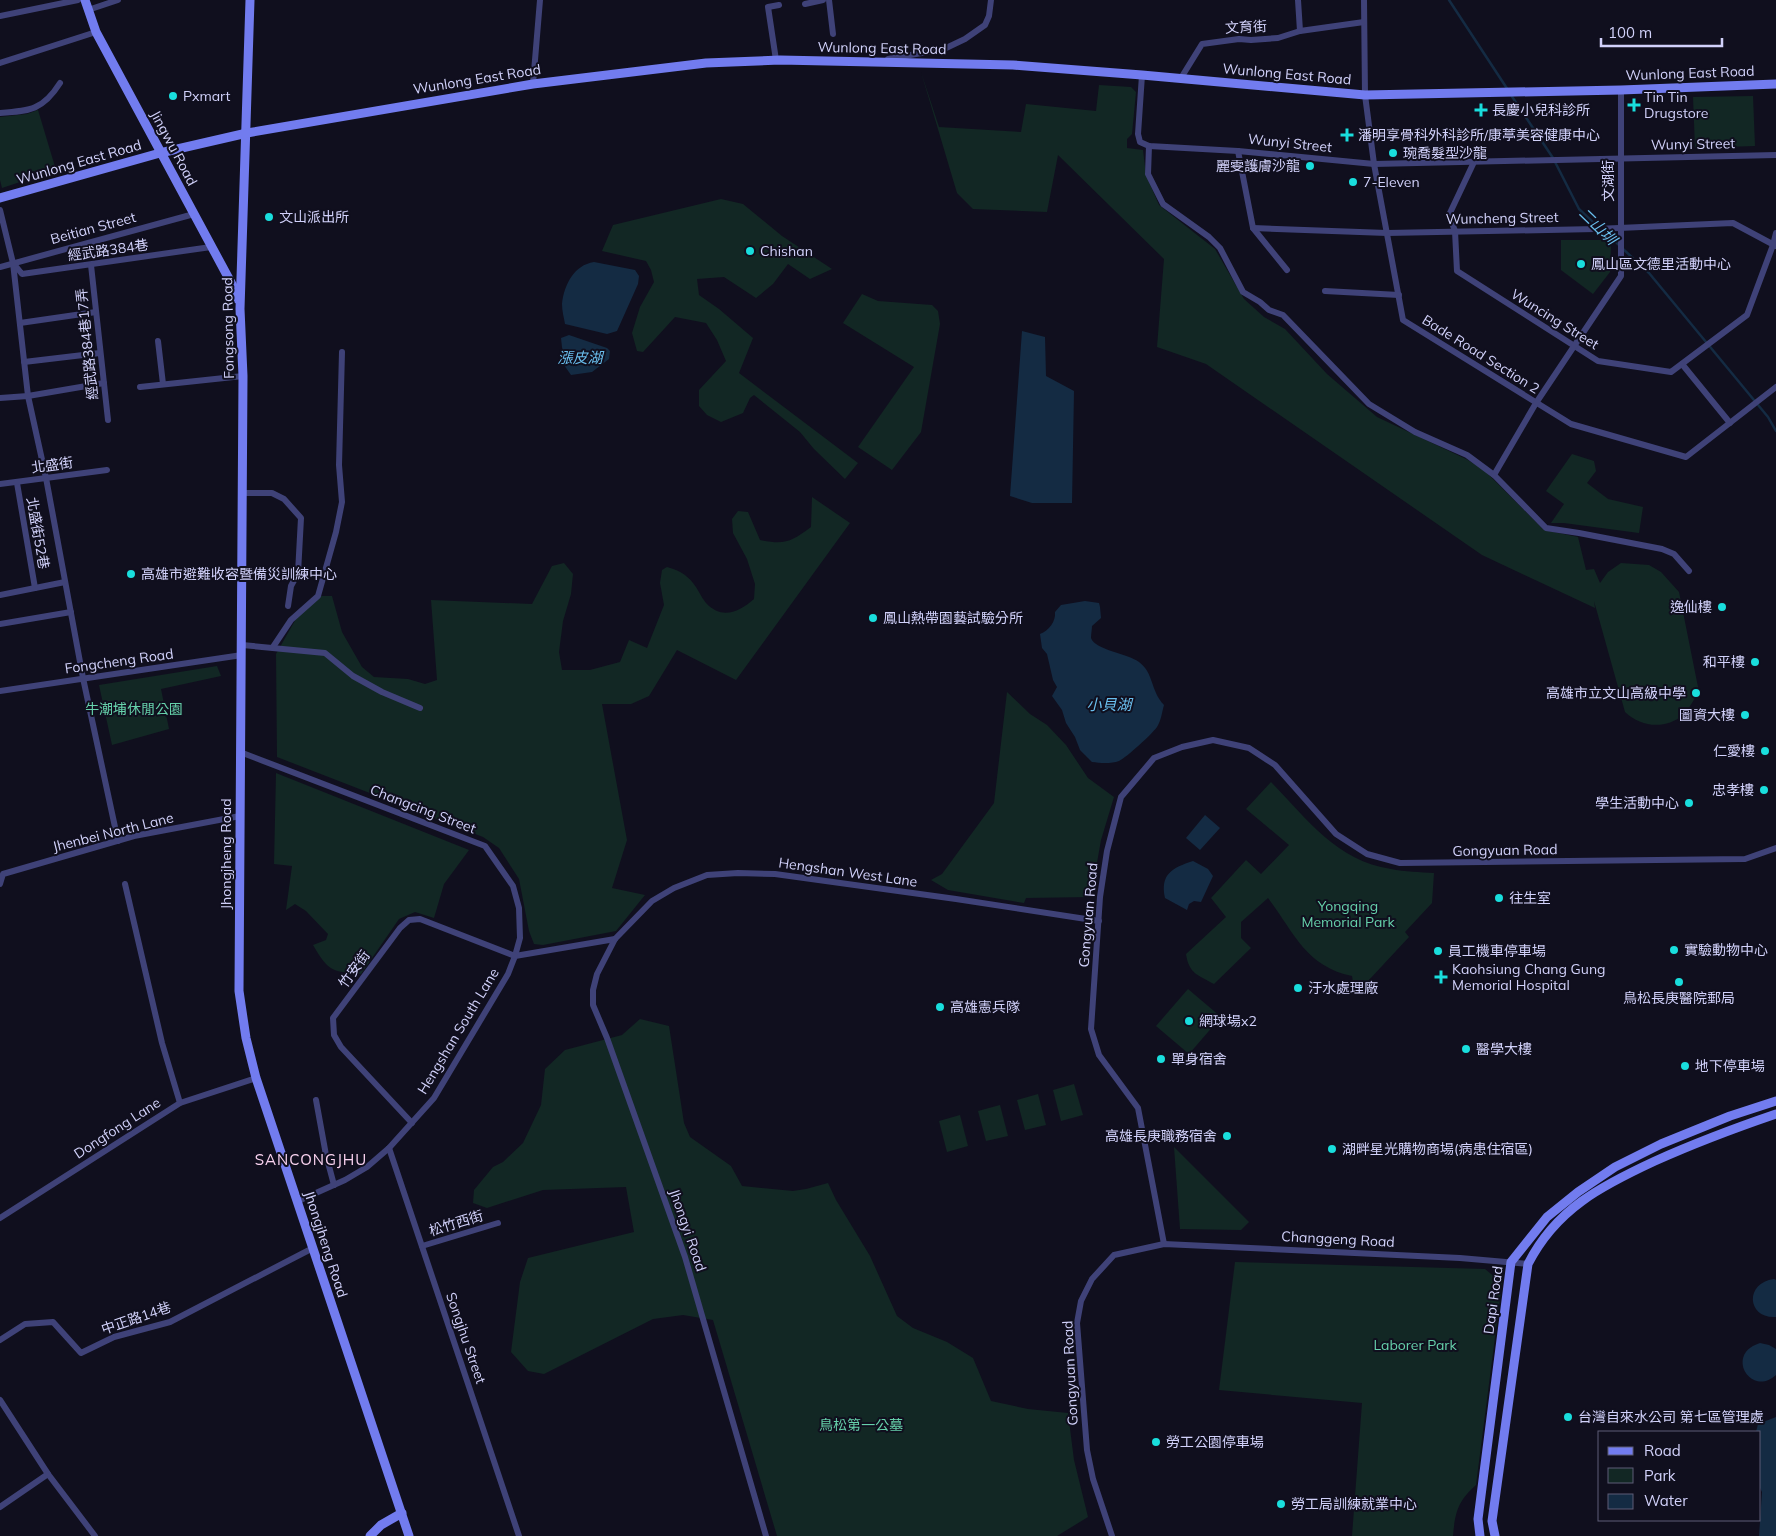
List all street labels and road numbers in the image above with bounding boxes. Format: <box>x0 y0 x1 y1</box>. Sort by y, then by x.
street label: 文育街 <box>1225 17 1267 37</box>
street label: Wunlong East Road <box>817 38 947 58</box>
street label: Wunlong East Road <box>1222 59 1352 89</box>
street label: Wunlong East Road <box>412 60 542 98</box>
street label: Wunlong East Road <box>1625 62 1755 84</box>
street label: Jingwu Road <box>147 107 201 189</box>
street label: Wunyi Street <box>1247 130 1333 156</box>
street label: Wunyi Street <box>1651 134 1735 154</box>
street label: Wunlong East Road <box>14 136 144 188</box>
street label: 文湖街 <box>1599 160 1617 202</box>
street label: Beitian Street <box>48 208 138 248</box>
street label: Wuncheng Street <box>1445 208 1559 228</box>
street label: 經武路384巷 <box>67 235 149 265</box>
street label: Fongsong Road <box>218 277 238 379</box>
street label: Wuncing Street <box>1508 285 1602 353</box>
street label: 經武路384巷17弄 <box>72 287 102 401</box>
street label: Bade Road Section 2 <box>1419 311 1543 397</box>
street label: 北盛街 <box>30 453 74 477</box>
street label: 北盛街52巷 <box>23 496 53 570</box>
street label: Fongcheng Road <box>63 644 175 678</box>
street label: Changcing Street <box>367 781 479 838</box>
street label: Jhongjheng Road <box>217 798 235 910</box>
street label: Jhenbei North Lane <box>51 808 175 856</box>
street label: Gongyuan Road <box>1452 840 1558 860</box>
street label: Hengshan West Lane <box>777 853 919 891</box>
street label: Gongyuan Road <box>1074 862 1102 968</box>
street label: 竹安街 <box>334 947 374 991</box>
street label: Hengshan South Lane <box>413 965 503 1097</box>
street label: Dongfong Lane <box>70 1093 164 1163</box>
street label: Jhongyi Road <box>665 1186 711 1274</box>
street label: Jhongjheng Road <box>300 1188 352 1300</box>
street label: 松竹西街 <box>427 1206 485 1240</box>
street label: Changgeng Road <box>1281 1227 1395 1251</box>
street label: Dapi Road <box>1479 1265 1507 1335</box>
street label: Songjhu Street <box>442 1290 490 1386</box>
street label: 中正路14巷 <box>99 1298 173 1338</box>
street label: Gongyuan Road <box>1058 1320 1082 1426</box>

